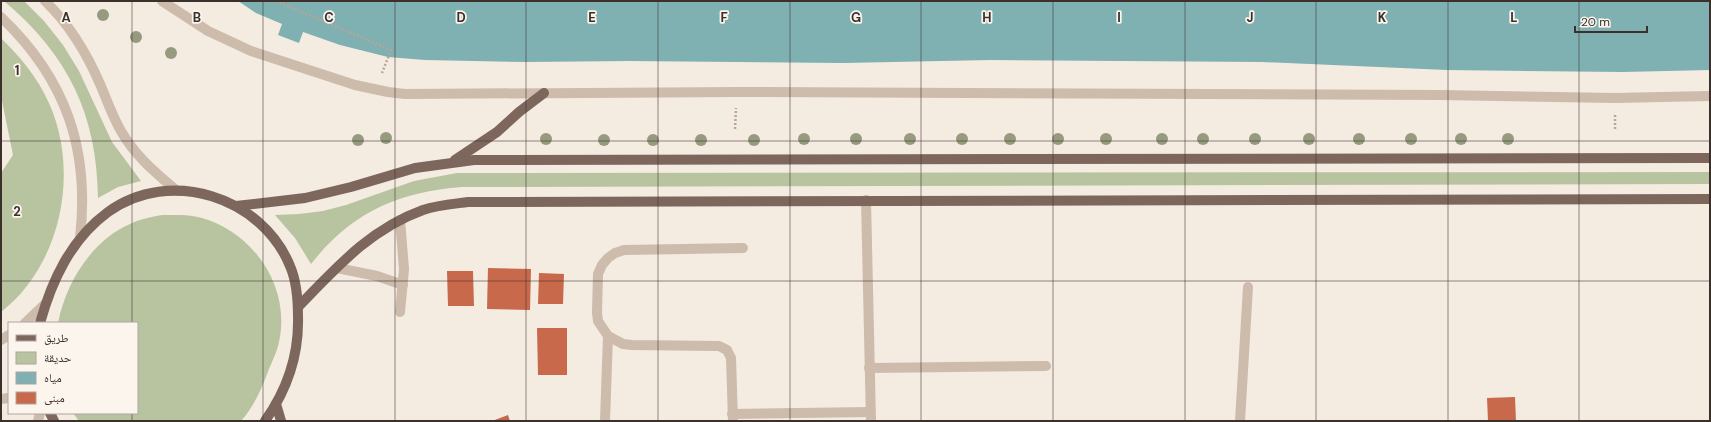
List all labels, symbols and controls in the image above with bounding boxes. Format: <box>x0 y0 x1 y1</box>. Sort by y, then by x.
scale bar <box>1575 8 1647 34</box>
text: A <box>61 9 71 26</box>
text: B <box>193 9 201 26</box>
text: C <box>324 9 334 26</box>
text: D <box>456 9 466 26</box>
text: E <box>588 9 596 26</box>
text: F <box>720 9 728 26</box>
text: G <box>851 9 861 26</box>
text: H <box>982 9 992 26</box>
text: I <box>1117 9 1121 26</box>
text: J <box>1246 9 1254 26</box>
text: K <box>1378 9 1387 26</box>
text: L <box>1510 9 1518 26</box>
text: 20 m <box>1581 14 1610 30</box>
text: 1 <box>15 62 19 79</box>
text: 2 <box>13 203 21 220</box>
legend <box>8 322 138 414</box>
text: طريق <box>44 330 69 346</box>
text: حديقة <box>44 350 72 366</box>
text: مياه <box>44 370 62 386</box>
text: مبنى <box>44 390 65 406</box>

